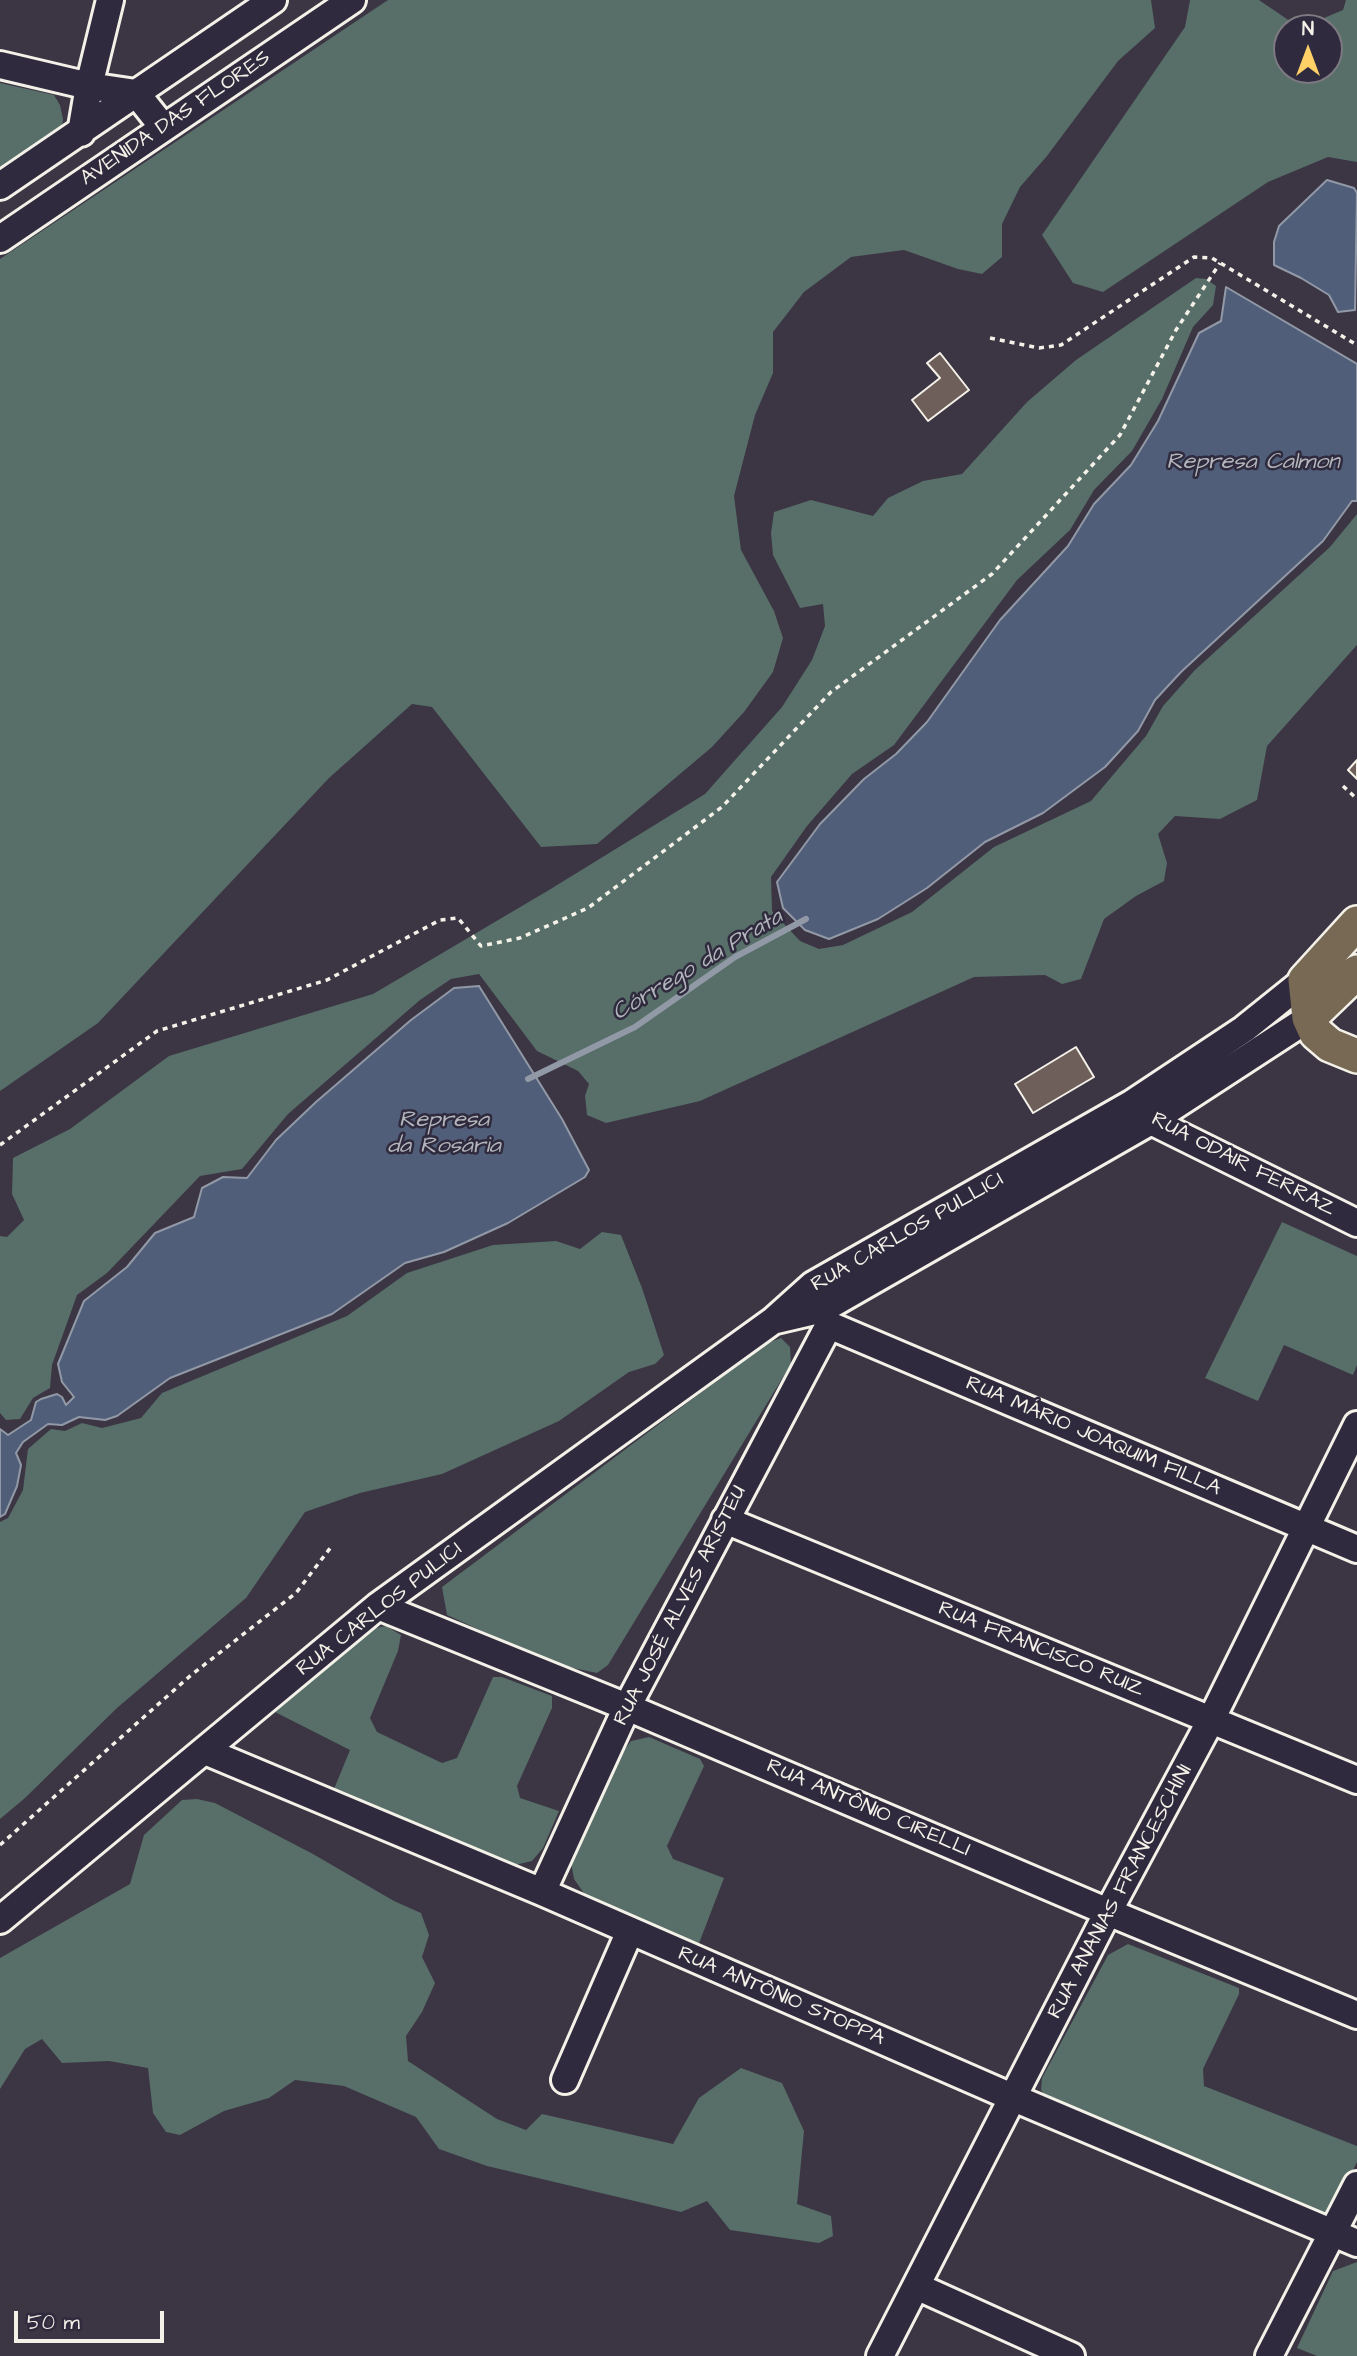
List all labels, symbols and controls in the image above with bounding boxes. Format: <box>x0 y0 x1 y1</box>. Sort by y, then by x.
north arrow <box>1273 14 1343 84</box>
text: N <box>1302 16 1314 43</box>
street label: AVENIDA DAS FLORES <box>76 46 276 192</box>
water label: Represa Calmon <box>1166 449 1340 477</box>
water label: Córrego da Prata <box>608 904 788 1028</box>
water label: Represa da Rosária <box>387 1107 501 1161</box>
street label: RUA ODAIR FERRAZ <box>1147 1108 1339 1222</box>
street label: RUA CARLOS PULLICI <box>807 1168 1009 1298</box>
street label: RUA MÁRIO JOAQUIM FILLA <box>962 1372 1224 1502</box>
street label: RUA JOSÉ ALVES ARISTEU <box>609 1482 753 1730</box>
street label: RUA CARLOS PULICI <box>292 1537 468 1683</box>
street label: RUA FRANCISCO RUIZ <box>934 1597 1148 1703</box>
street label: RUA ANTÔNIO CIRELLI <box>762 1755 974 1863</box>
street label: RUA ANANIAS FRANCESCHINI <box>1043 1761 1199 2023</box>
street label: RUA ANTÔNIO STOPPA <box>674 1942 888 2052</box>
scale bar <box>18 2296 168 2340</box>
text: 50 m <box>27 2308 80 2337</box>

